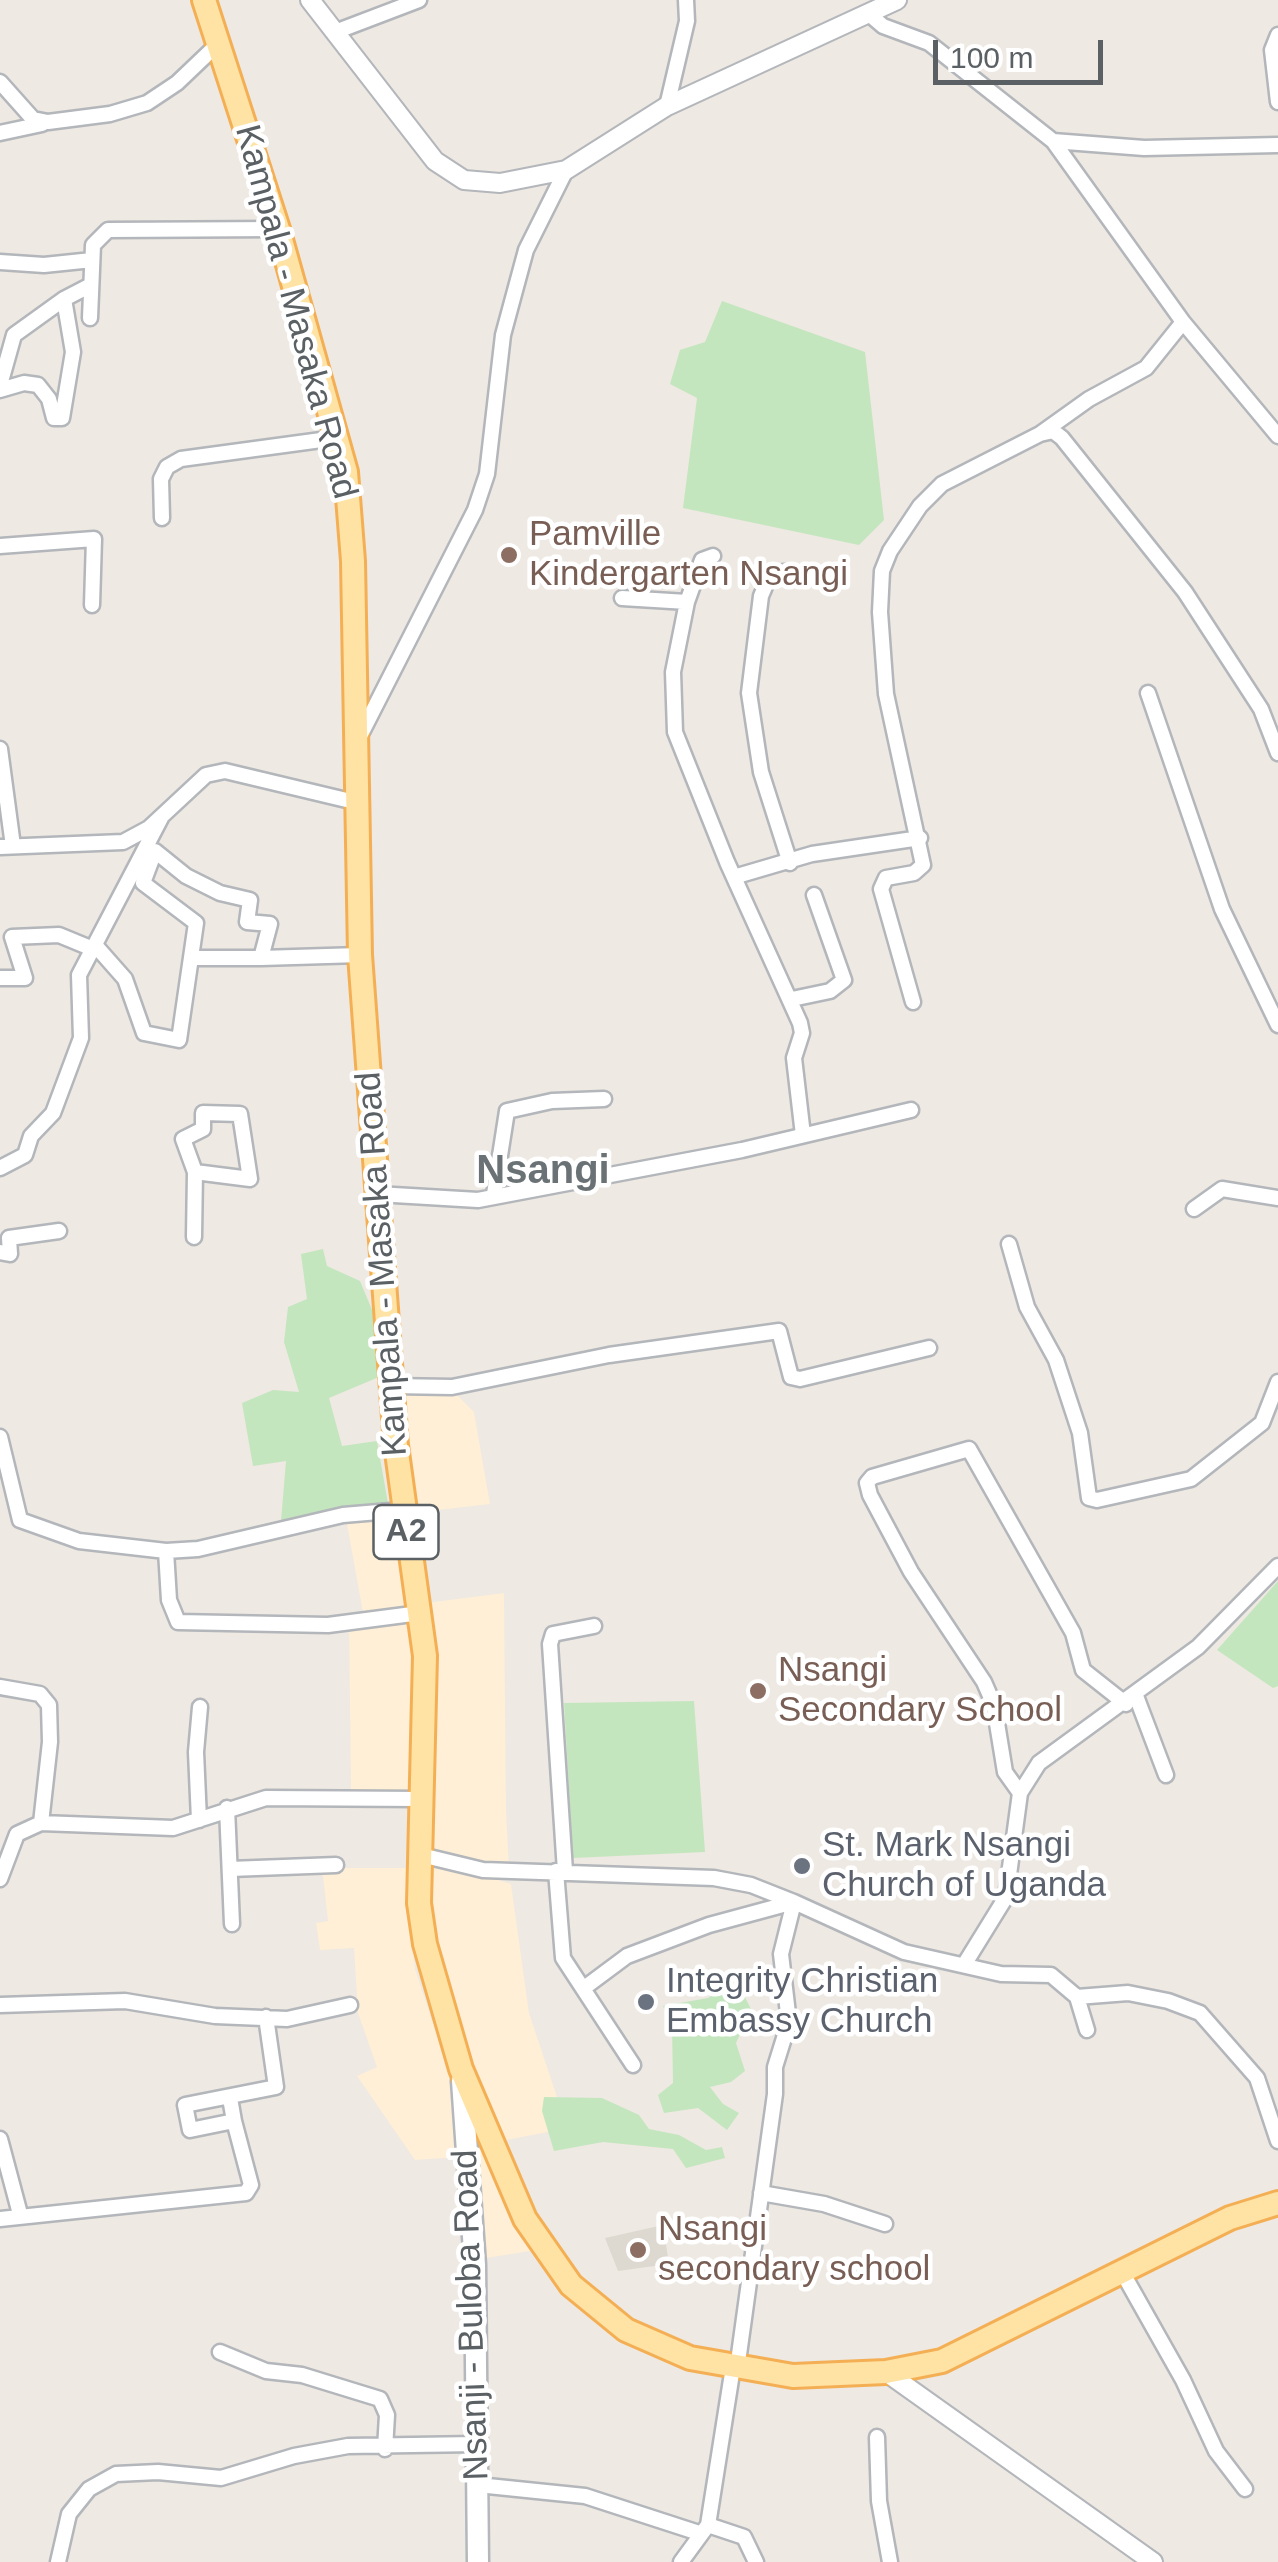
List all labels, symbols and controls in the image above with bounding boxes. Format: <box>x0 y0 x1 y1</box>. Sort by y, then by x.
scale bar <box>938 20 1108 82</box>
text: 100 m <box>950 41 1033 74</box>
street label: Kampala - Masaka Road <box>225 121 365 503</box>
place label: Pamville Kindergarten Nsangi <box>529 514 848 596</box>
marker: Pamville Kindergarten Nsangi <box>498 544 520 566</box>
street label: Kampala - Masaka Road <box>349 1070 417 1458</box>
district label: Nsangi <box>476 1148 610 1196</box>
road number: A2 <box>374 1505 438 1559</box>
place label: Nsangi Secondary School <box>778 1650 1062 1732</box>
marker: Nsangi Secondary School <box>747 1680 769 1702</box>
place label: St. Mark Nsangi Church of Uganda <box>822 1825 1106 1907</box>
marker: St. Mark Nsangi Church of Uganda <box>791 1855 813 1877</box>
place label: Integrity Christian Embassy Church <box>666 1961 938 2043</box>
marker: Integrity Christian Embassy Church <box>635 1991 657 2013</box>
street label: Nsanji - Buloba Road <box>445 2149 499 2481</box>
place label: Nsangi secondary school <box>658 2209 930 2291</box>
marker: Nsangi secondary school <box>627 2239 649 2261</box>

